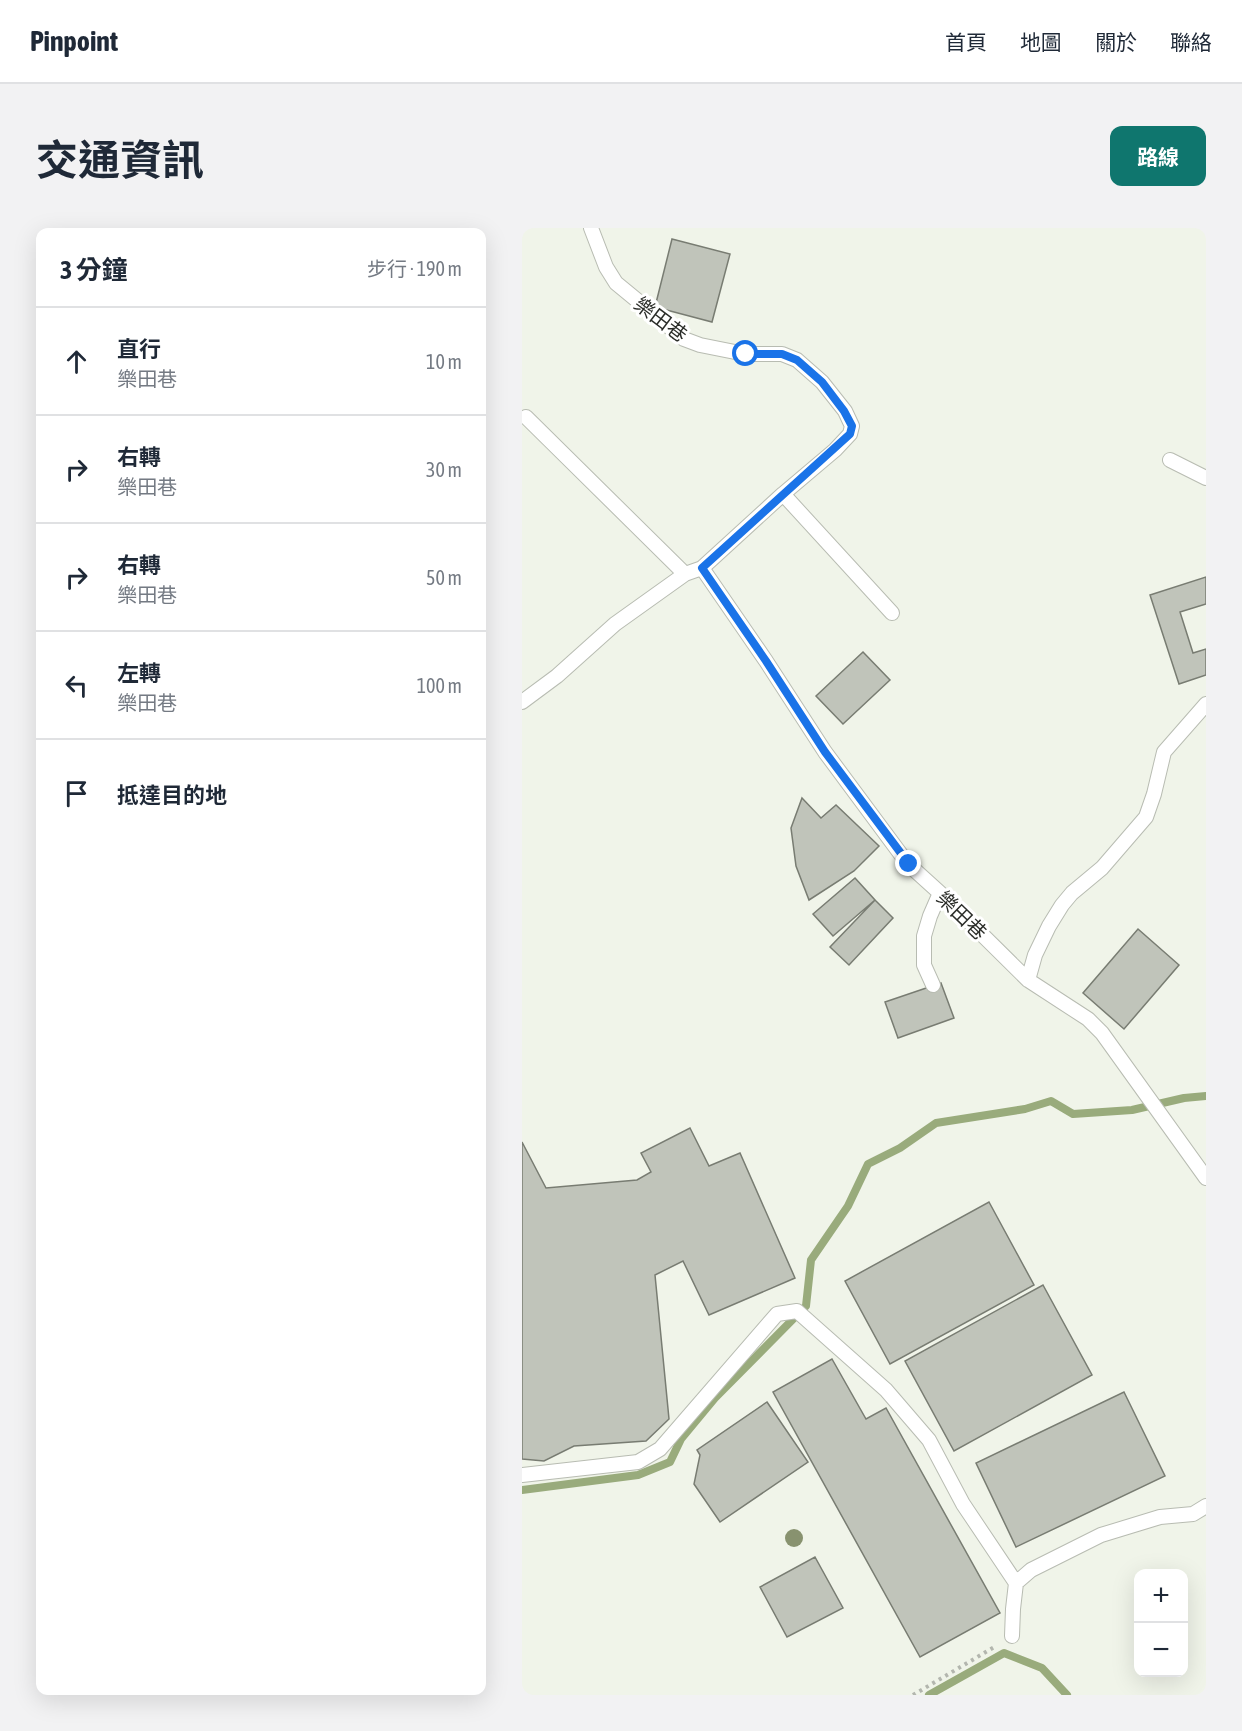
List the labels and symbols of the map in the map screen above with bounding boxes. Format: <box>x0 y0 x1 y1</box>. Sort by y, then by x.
street label: 樂田巷 <box>630 292 692 346</box>
route start <box>732 340 758 366</box>
route end <box>895 850 921 876</box>
street label: 樂田巷 <box>932 886 992 944</box>

